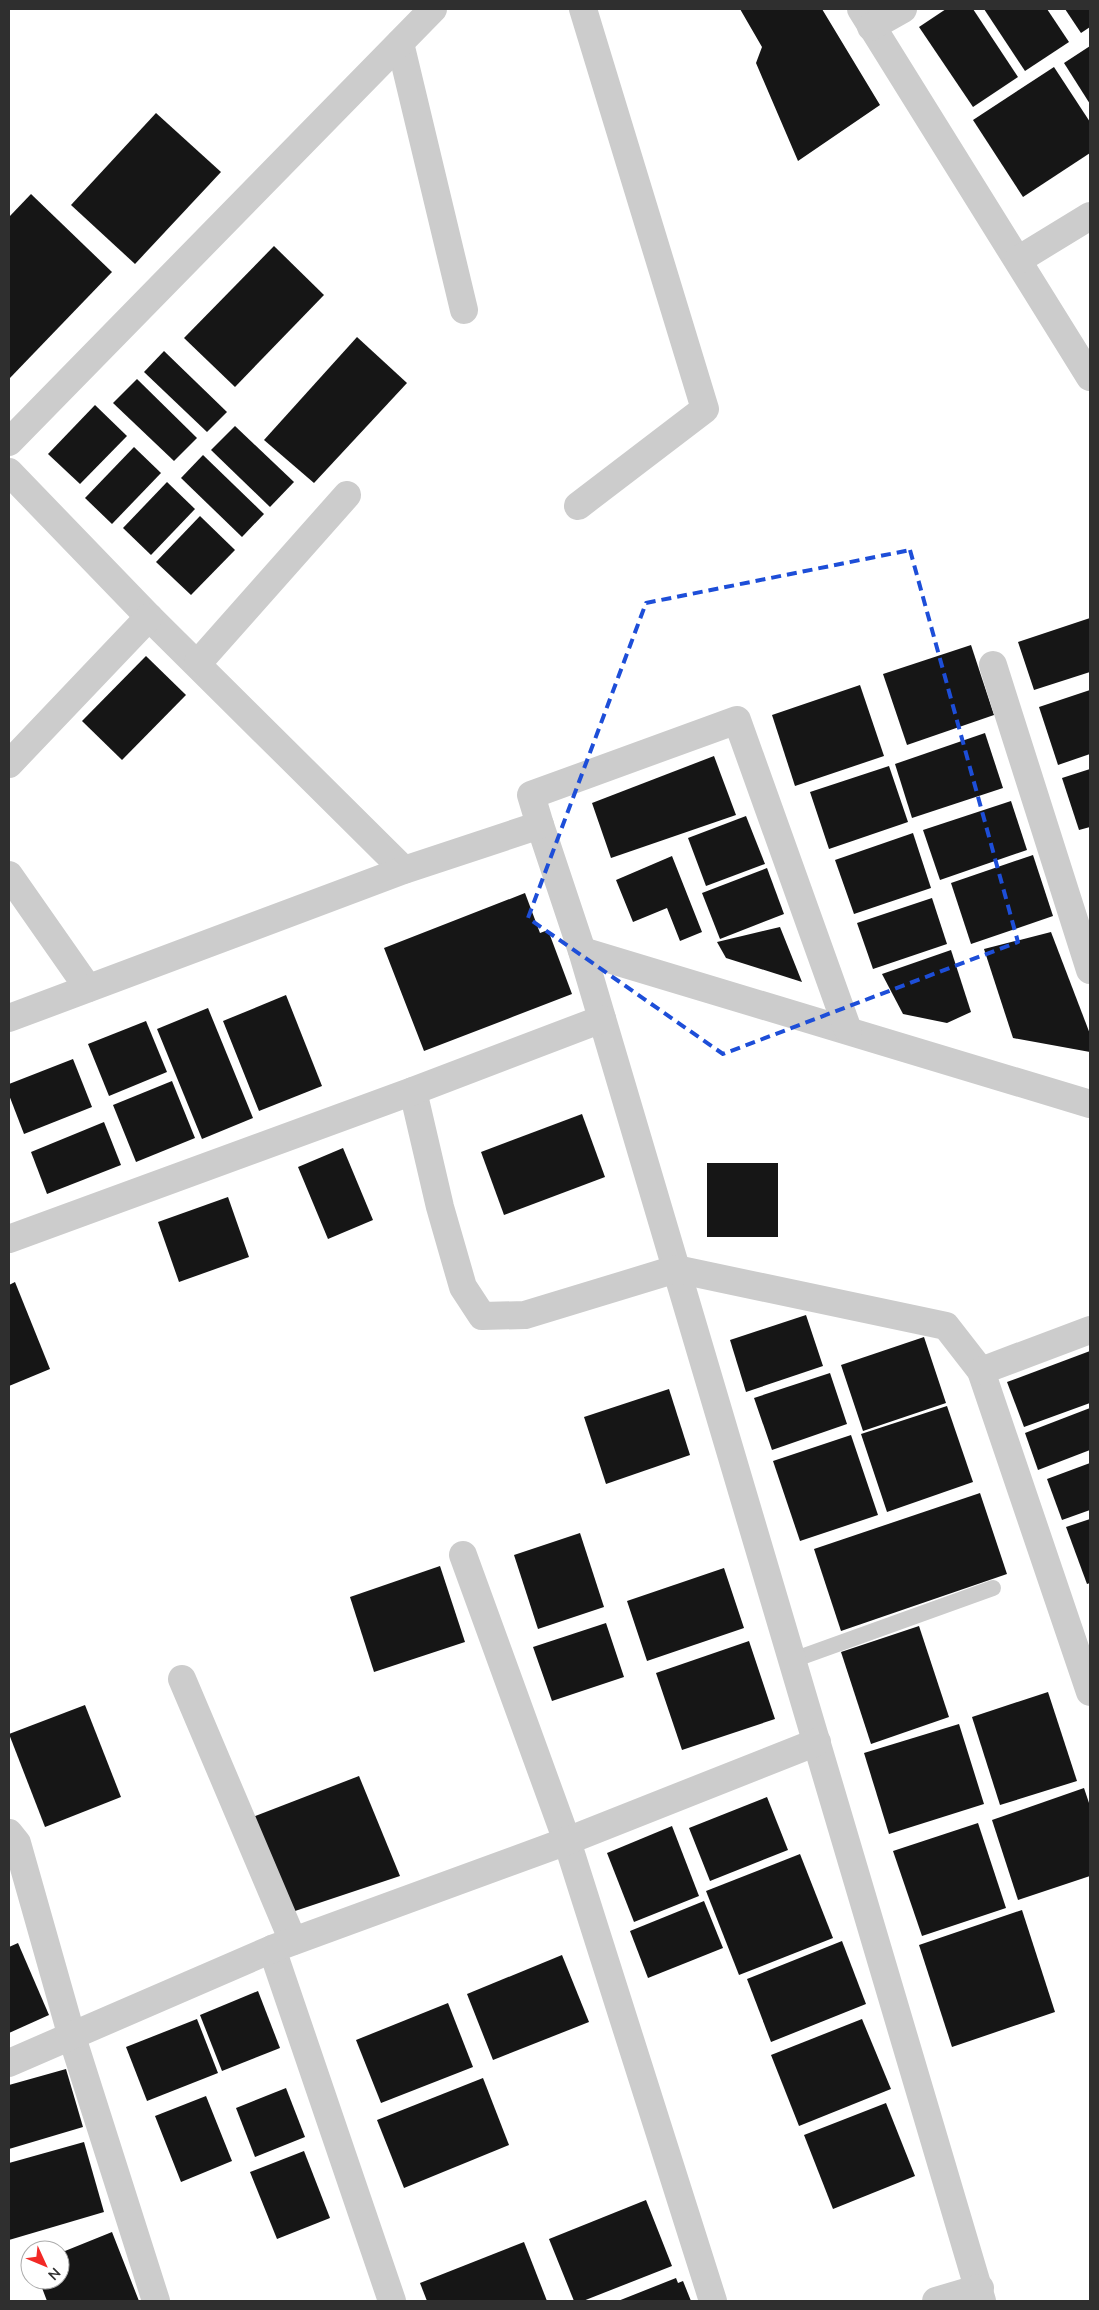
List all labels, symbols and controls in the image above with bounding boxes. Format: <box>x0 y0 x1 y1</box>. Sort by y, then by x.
north arrow <box>20 2240 70 2290</box>
text: N <box>44 2264 64 2284</box>

